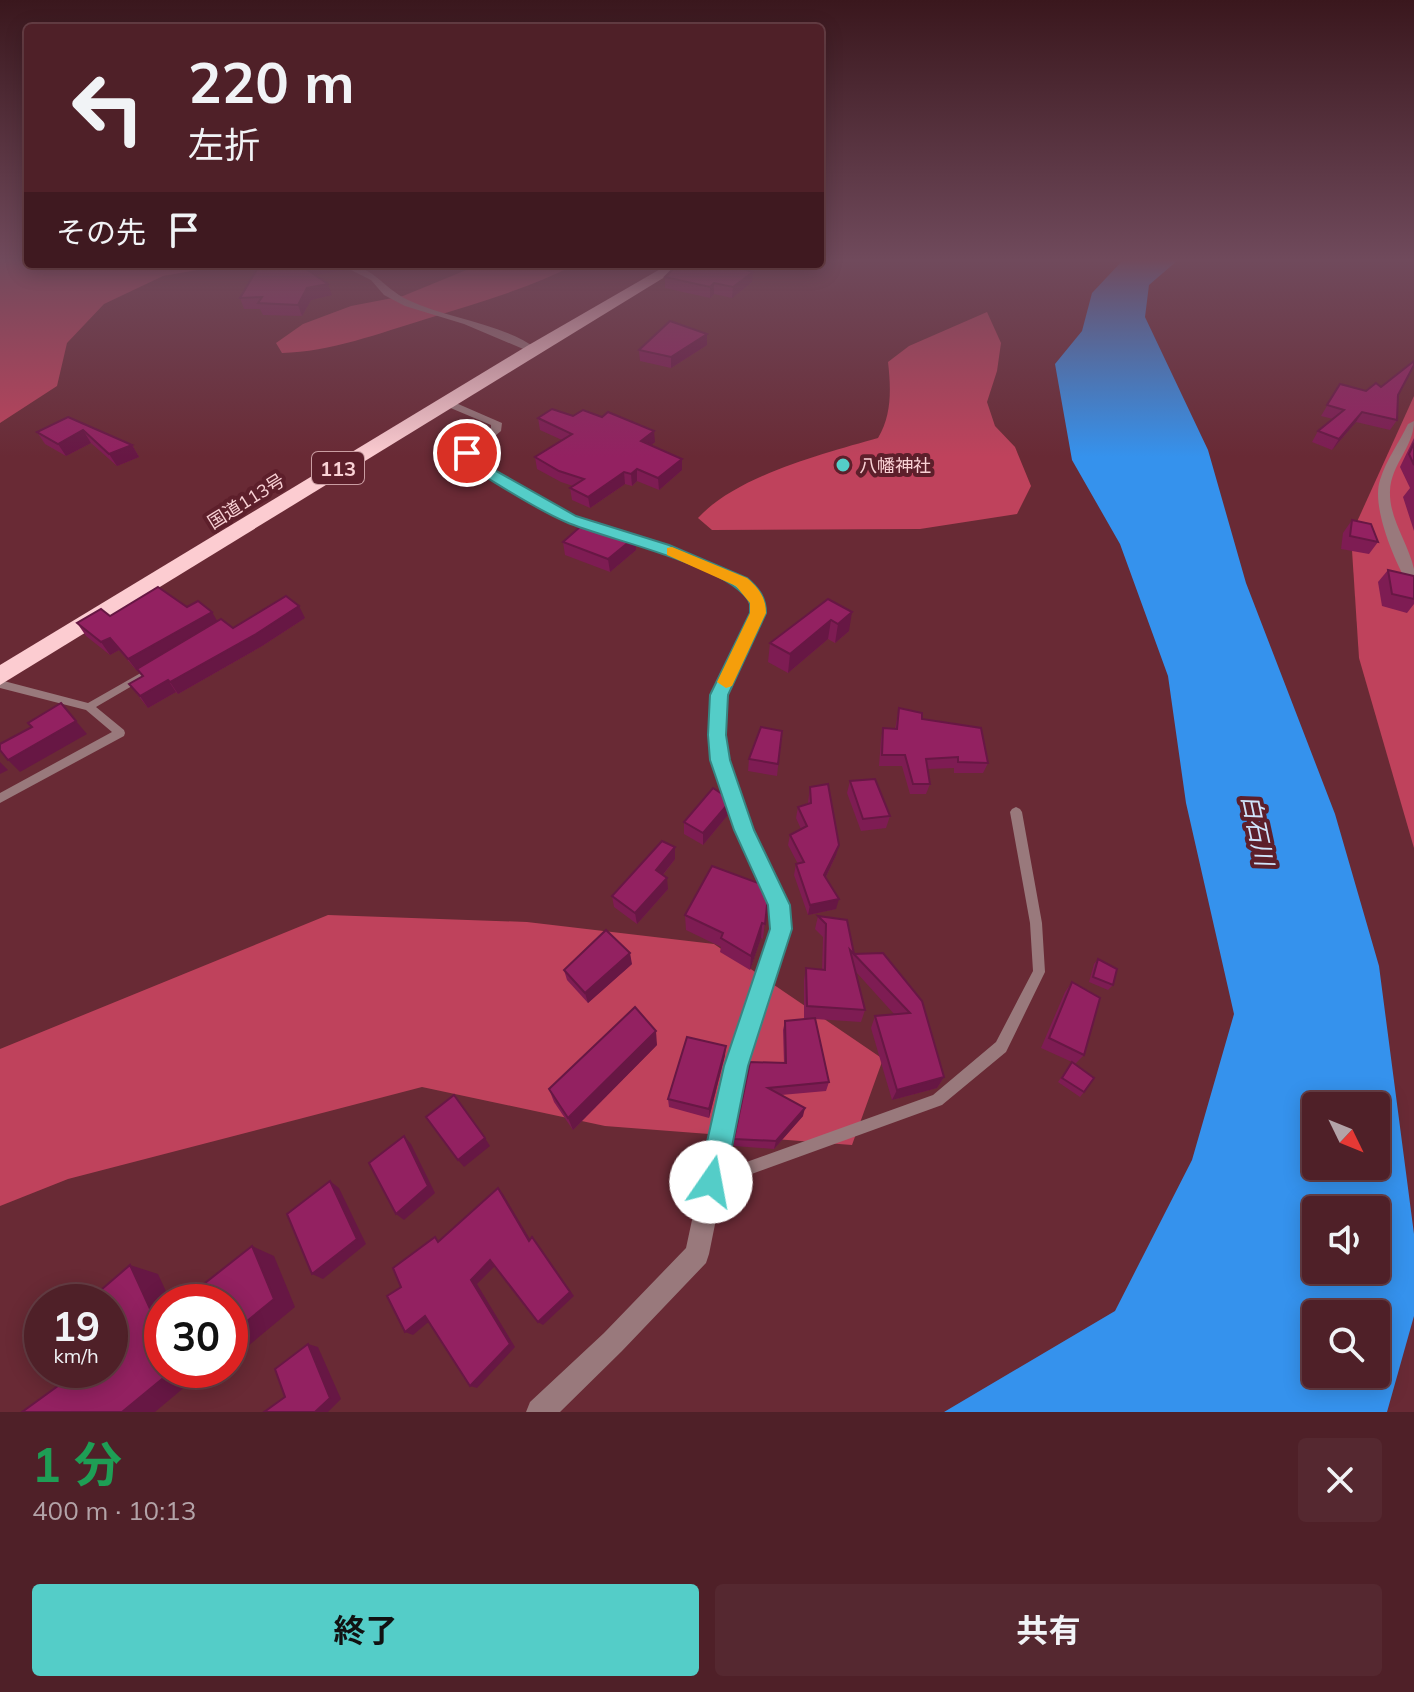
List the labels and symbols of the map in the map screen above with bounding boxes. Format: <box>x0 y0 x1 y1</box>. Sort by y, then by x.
pin <box>433 419 501 487</box>
road number: 113 <box>312 452 364 484</box>
place label: 八幡神社 <box>859 454 931 477</box>
marker: 八幡神社 <box>834 456 852 474</box>
street label: 国道113号 <box>203 468 289 534</box>
water label: 白石川 <box>1236 792 1281 871</box>
north arrow <box>1302 1092 1390 1180</box>
position arrow <box>669 1140 753 1224</box>
speed limit sign: 30 <box>144 1284 248 1388</box>

